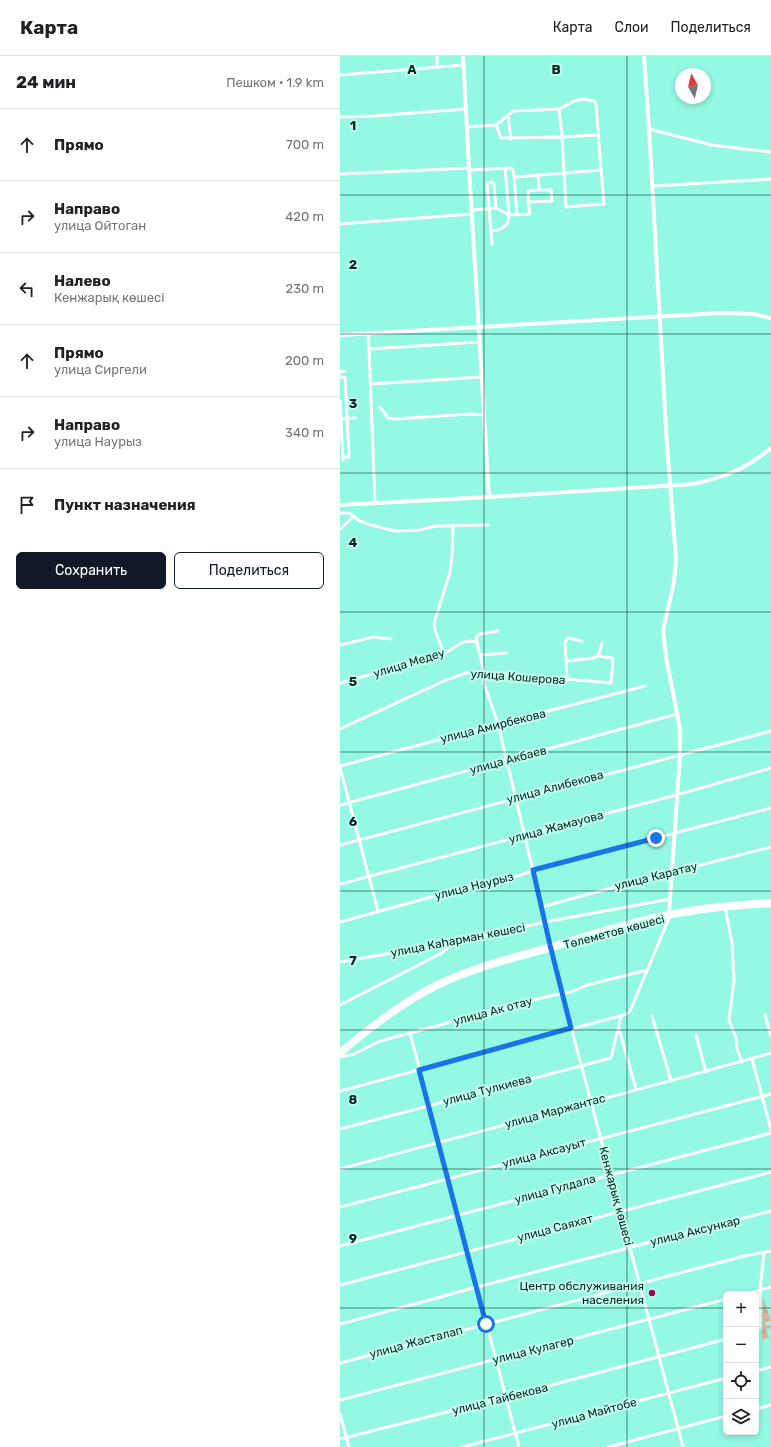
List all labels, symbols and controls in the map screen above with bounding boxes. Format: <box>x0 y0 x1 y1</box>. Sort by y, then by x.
text: Карта <box>20 16 78 39</box>
text: Карта <box>553 19 593 36</box>
text: Слои <box>615 19 649 36</box>
text: Поделиться <box>671 19 751 36</box>
text: A <box>407 62 417 77</box>
text: B <box>551 62 561 77</box>
north arrow <box>675 68 711 104</box>
text: 24 мин <box>16 72 76 92</box>
text: Пешком · 1.9 km <box>226 75 324 90</box>
text: 1 <box>350 118 356 133</box>
icon: ahead <box>16 134 38 156</box>
text: Прямо <box>54 136 104 154</box>
text: 700 m <box>286 137 324 152</box>
text: Направо <box>54 200 120 218</box>
icon: right <box>16 206 38 228</box>
text: 420 m <box>285 209 324 224</box>
text: улица Ойтоган <box>54 218 146 233</box>
text: 2 <box>349 257 357 272</box>
text: Налево <box>54 272 111 290</box>
icon: left <box>16 278 38 300</box>
text: 230 m <box>286 281 324 296</box>
text: Кенжарық көшесі <box>54 290 164 305</box>
text: Прямо <box>54 344 104 362</box>
icon: ahead <box>16 350 38 372</box>
text: 200 m <box>285 353 324 368</box>
text: улица Сиргели <box>54 362 147 377</box>
text: 3 <box>349 396 358 411</box>
text: Направо <box>54 416 120 434</box>
icon: right <box>16 422 38 444</box>
text: 340 m <box>285 425 324 440</box>
text: улица Наурыз <box>54 434 142 449</box>
icon: arrive <box>16 494 38 516</box>
text: Пункт назначения <box>54 496 196 514</box>
text: 4 <box>349 535 358 550</box>
button: Сохранить <box>16 552 166 589</box>
button: Поделиться <box>174 552 324 589</box>
street label: улица Медеу <box>372 645 447 681</box>
street label: улица Кошерова <box>470 667 566 687</box>
text: 5 <box>349 674 357 689</box>
street label: улица Амирбекова <box>439 706 547 746</box>
street label: улица Акбаев <box>468 743 548 777</box>
street label: улица Алибекова <box>505 767 605 807</box>
street label: улица Жамауова <box>507 808 605 846</box>
text: 6 <box>349 814 358 829</box>
route end <box>647 829 665 847</box>
street label: улица Каратау <box>613 859 699 893</box>
street label: улица Наурыз <box>433 869 515 903</box>
street label: Төлеметов көшесі <box>562 912 666 952</box>
street label: улица Каһарман көшесі <box>389 920 527 960</box>
text: 7 <box>349 953 357 968</box>
street label: улица Ак отау <box>452 994 534 1028</box>
street label: улица Тулкиева <box>441 1071 533 1109</box>
street label: улица Маржантас <box>503 1091 607 1131</box>
text: 8 <box>349 1092 358 1107</box>
street label: улица Аксауыт <box>501 1135 587 1171</box>
street label: Кенжарық көшесі <box>596 1145 636 1247</box>
street label: улица Гулдала <box>513 1171 597 1207</box>
street label: улица Саяхат <box>516 1211 594 1245</box>
street label: улица Аксункар <box>648 1213 742 1249</box>
text: 9 <box>349 1231 357 1246</box>
place label: Центр обслуживания населения <box>520 1279 644 1307</box>
marker: Центр обслуживания населения <box>647 1288 657 1298</box>
map controls <box>723 1291 759 1435</box>
button: + <box>723 1291 759 1327</box>
route start <box>477 1315 495 1333</box>
street label: улица Жасталап <box>368 1323 464 1361</box>
button: − <box>723 1327 759 1363</box>
street label: улица Кулагер <box>491 1333 575 1367</box>
button: locate <box>723 1363 759 1399</box>
street label: улица Тайбекова <box>451 1380 549 1418</box>
street label: улица Майтобе <box>550 1395 638 1431</box>
button: layers <box>723 1399 759 1435</box>

